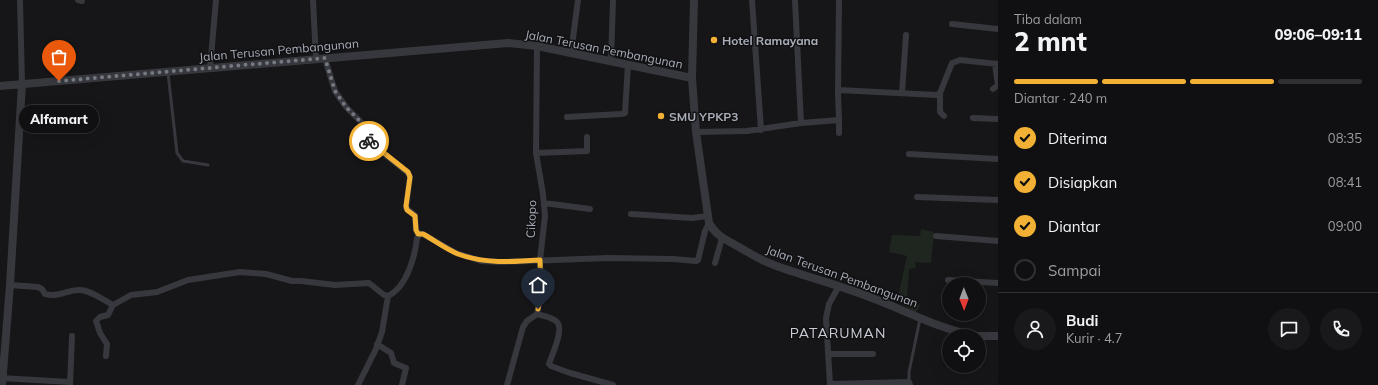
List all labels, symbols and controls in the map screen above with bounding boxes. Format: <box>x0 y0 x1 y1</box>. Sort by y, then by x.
text: Tiba dalam <box>1014 11 1082 27</box>
text: 2 mnt <box>1014 25 1087 58</box>
text: 09:06–09:11 <box>1275 25 1362 44</box>
street label: Jalan Terusan Pembangunan <box>524 26 684 72</box>
place label: Hotel Ramayana <box>722 33 818 48</box>
marker: Hotel Ramayana <box>709 35 719 45</box>
street label: Jalan Terusan Pembangunan <box>199 36 359 64</box>
pin <box>42 40 76 81</box>
icon: bag <box>48 46 70 68</box>
text: Diantar · 240 m <box>1014 90 1107 106</box>
callout: Alfamart <box>19 105 99 133</box>
place label: SMU YPKP3 <box>669 109 738 124</box>
text: Alfamart <box>30 111 88 127</box>
marker: SMU YPKP3 <box>656 111 666 121</box>
courier <box>349 121 389 161</box>
icon: check <box>1014 127 1036 149</box>
text: Diterima <box>1048 129 1107 148</box>
icon: bike <box>358 130 380 152</box>
text: 08:35 <box>1328 130 1362 146</box>
icon: check <box>1014 171 1036 193</box>
text: Disiapkan <box>1048 173 1117 192</box>
text: 08:41 <box>1328 174 1362 190</box>
street label: Cikopo <box>523 200 539 238</box>
icon: check <box>1014 215 1036 237</box>
text: Diantar <box>1048 217 1100 236</box>
text: 09:00 <box>1328 218 1362 234</box>
street label: Jalan Terusan Pembangunan <box>764 242 920 310</box>
text: Sampai <box>1048 261 1101 280</box>
pin <box>521 268 555 309</box>
icon: home <box>527 274 549 296</box>
north arrow <box>942 277 986 321</box>
map controls <box>942 277 986 373</box>
button: person <box>1014 308 1056 350</box>
button: chat <box>1268 308 1310 350</box>
button: phone <box>1320 308 1362 350</box>
text: Budi <box>1066 311 1099 330</box>
district label: PATARUMAN <box>790 324 886 342</box>
button: locate <box>942 329 986 373</box>
text: Kurir · 4.7 <box>1066 330 1123 346</box>

